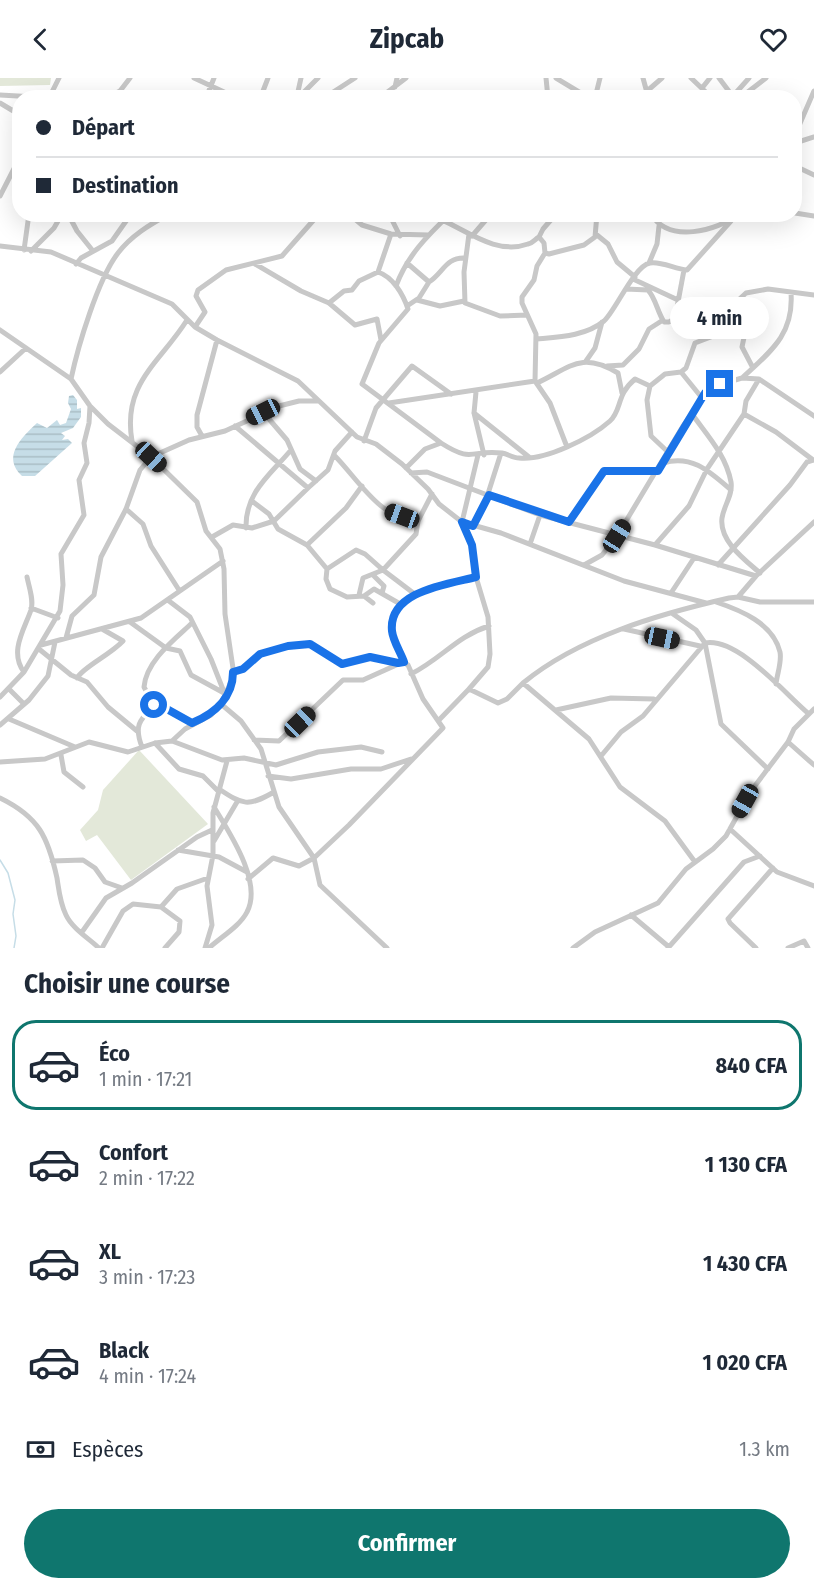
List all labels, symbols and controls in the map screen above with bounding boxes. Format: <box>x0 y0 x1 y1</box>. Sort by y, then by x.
icon: back <box>24 23 57 56</box>
text: Zipcab <box>370 23 444 55</box>
icon: heart <box>757 23 790 56</box>
text: Départ <box>72 114 135 141</box>
text: Destination <box>72 172 179 199</box>
callout: 4 min <box>670 297 770 339</box>
text: 4 min <box>697 306 742 330</box>
route end <box>706 370 733 397</box>
car <box>243 396 283 428</box>
car <box>132 438 170 476</box>
car <box>382 501 422 531</box>
car <box>600 516 634 556</box>
car <box>643 625 681 651</box>
route start <box>140 691 167 718</box>
car <box>281 703 319 741</box>
car <box>728 781 762 821</box>
text: Choisir une course <box>24 968 230 1000</box>
icon: car <box>27 1038 81 1092</box>
text: Éco <box>99 1040 130 1067</box>
text: 840 CFA <box>715 1052 787 1079</box>
text: 1 min · 17:21 <box>99 1067 192 1091</box>
icon: car <box>27 1137 81 1191</box>
text: Confort <box>99 1139 168 1166</box>
text: 1 130 CFA <box>705 1151 787 1178</box>
text: 2 min · 17:22 <box>99 1166 195 1190</box>
icon: car <box>27 1236 81 1290</box>
text: XL <box>99 1238 121 1265</box>
text: 1 430 CFA <box>703 1250 787 1277</box>
text: 3 min · 17:23 <box>99 1265 195 1289</box>
icon: car <box>27 1335 81 1389</box>
text: Black <box>99 1337 149 1364</box>
text: 1 020 CFA <box>702 1349 787 1376</box>
text: 4 min · 17:24 <box>99 1364 196 1388</box>
icon: cash <box>24 1433 57 1466</box>
text: Espèces <box>72 1436 143 1463</box>
text: 1.3 km <box>739 1437 790 1461</box>
button: Confirmer <box>24 1509 790 1578</box>

